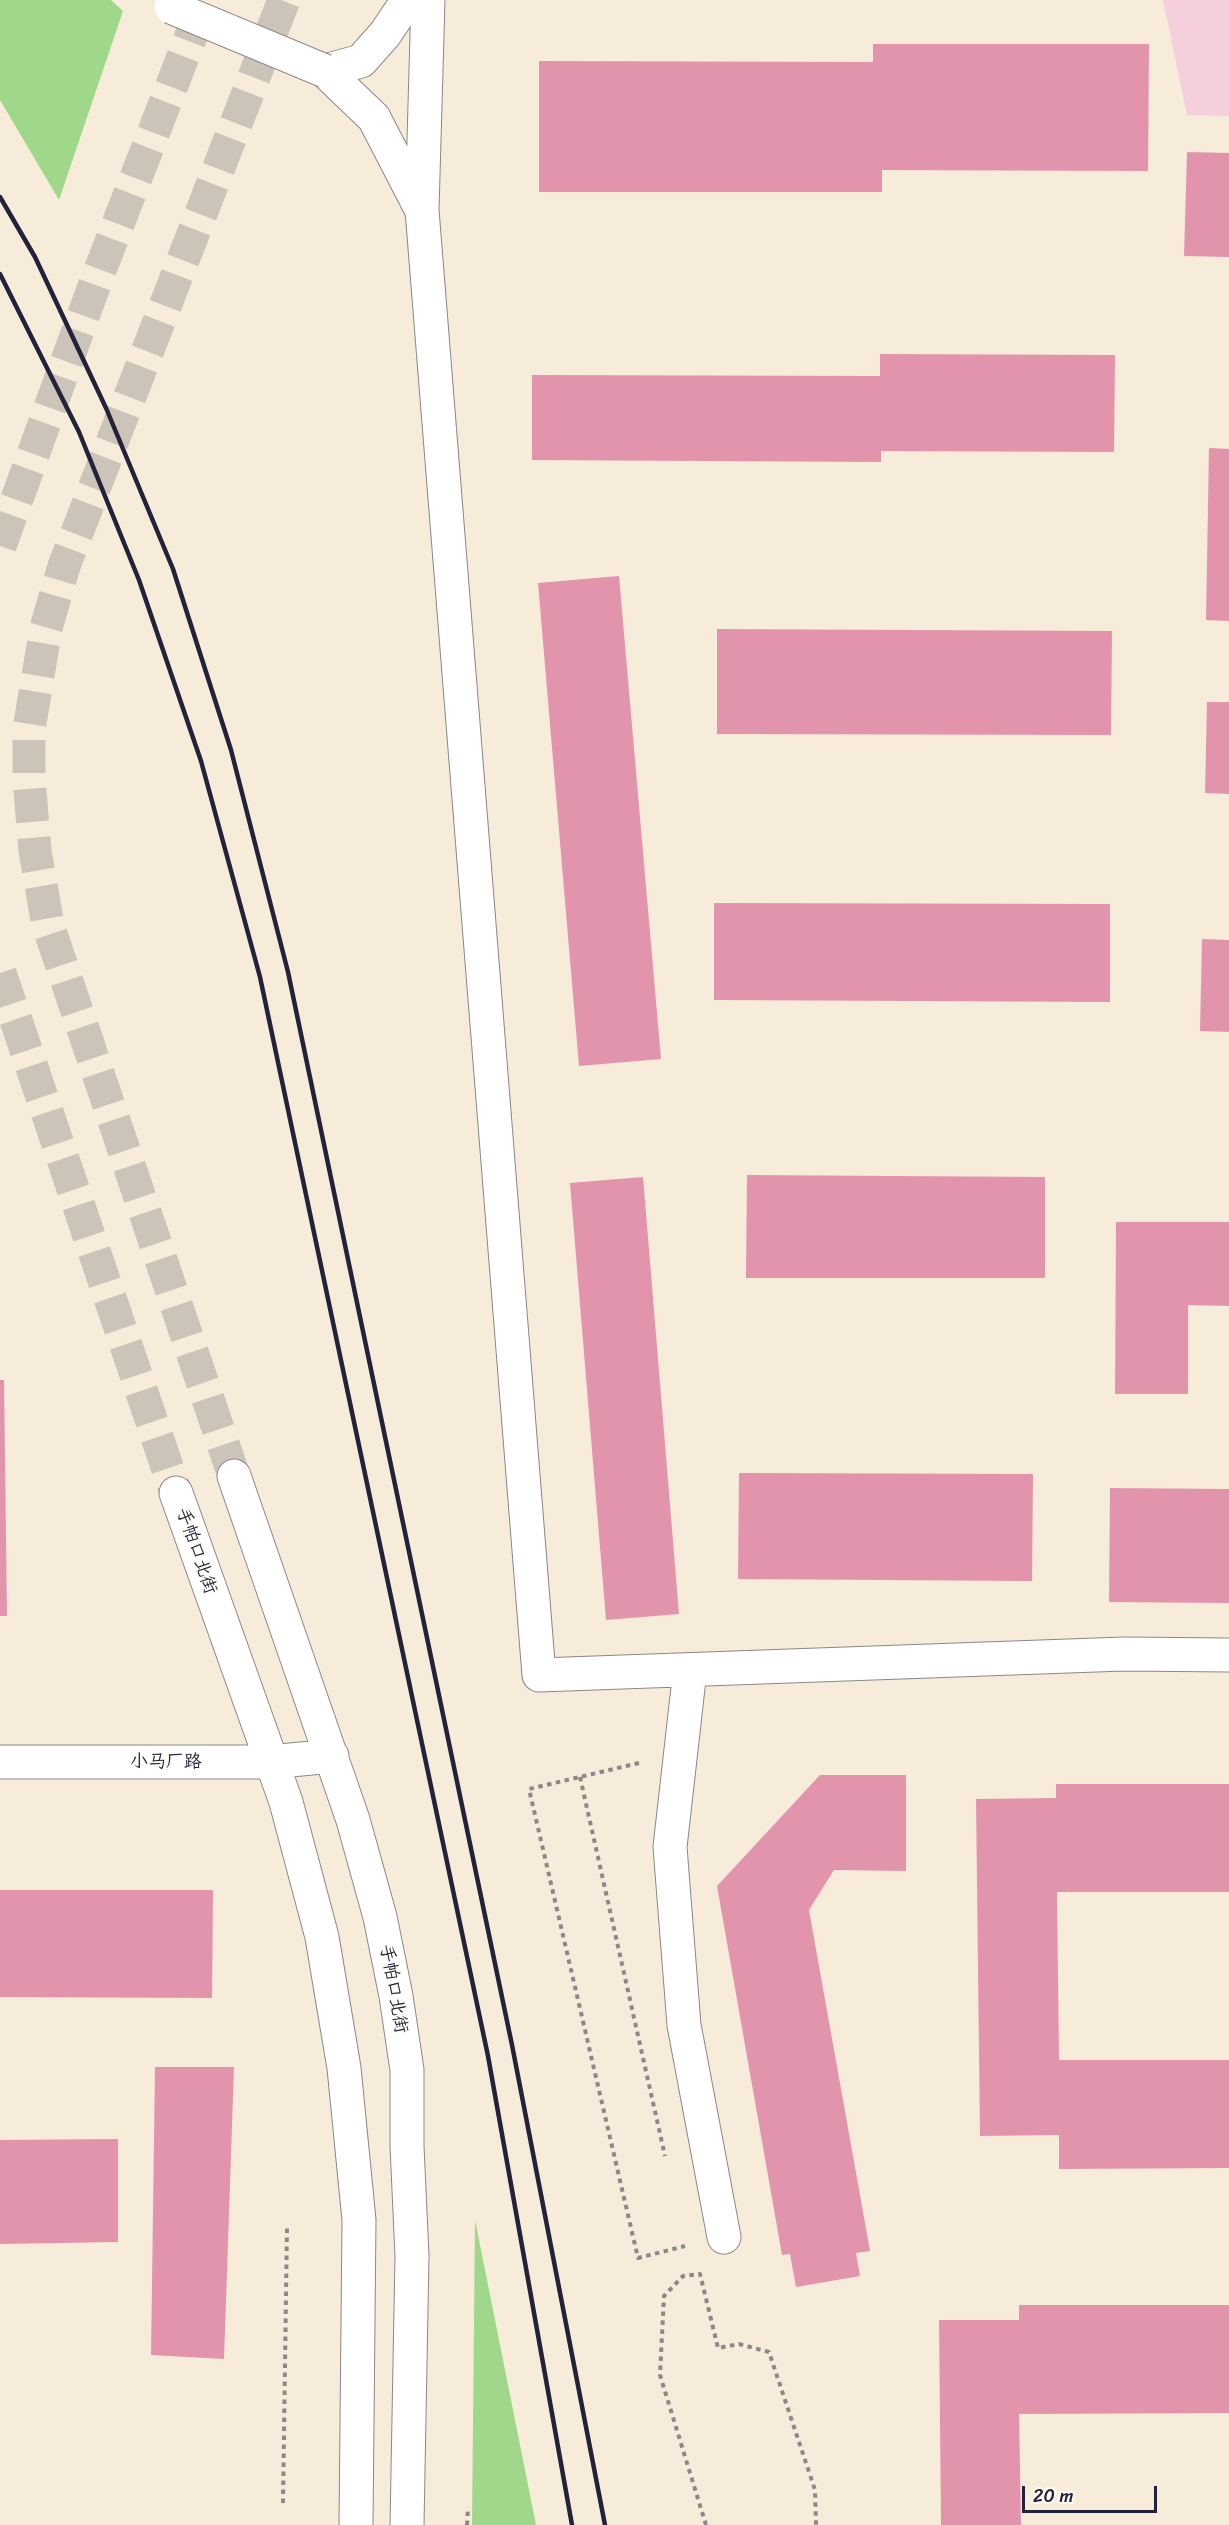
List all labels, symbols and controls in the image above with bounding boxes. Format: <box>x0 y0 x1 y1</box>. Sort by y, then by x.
street label: 手帕口北街 <box>171 1505 221 1597</box>
street label: 小马厂路 <box>130 1751 202 1773</box>
street label: 手帕口北街 <box>375 1943 411 2035</box>
scale bar <box>1025 2474 1160 2512</box>
text: 20 m <box>1033 2480 1073 2512</box>

